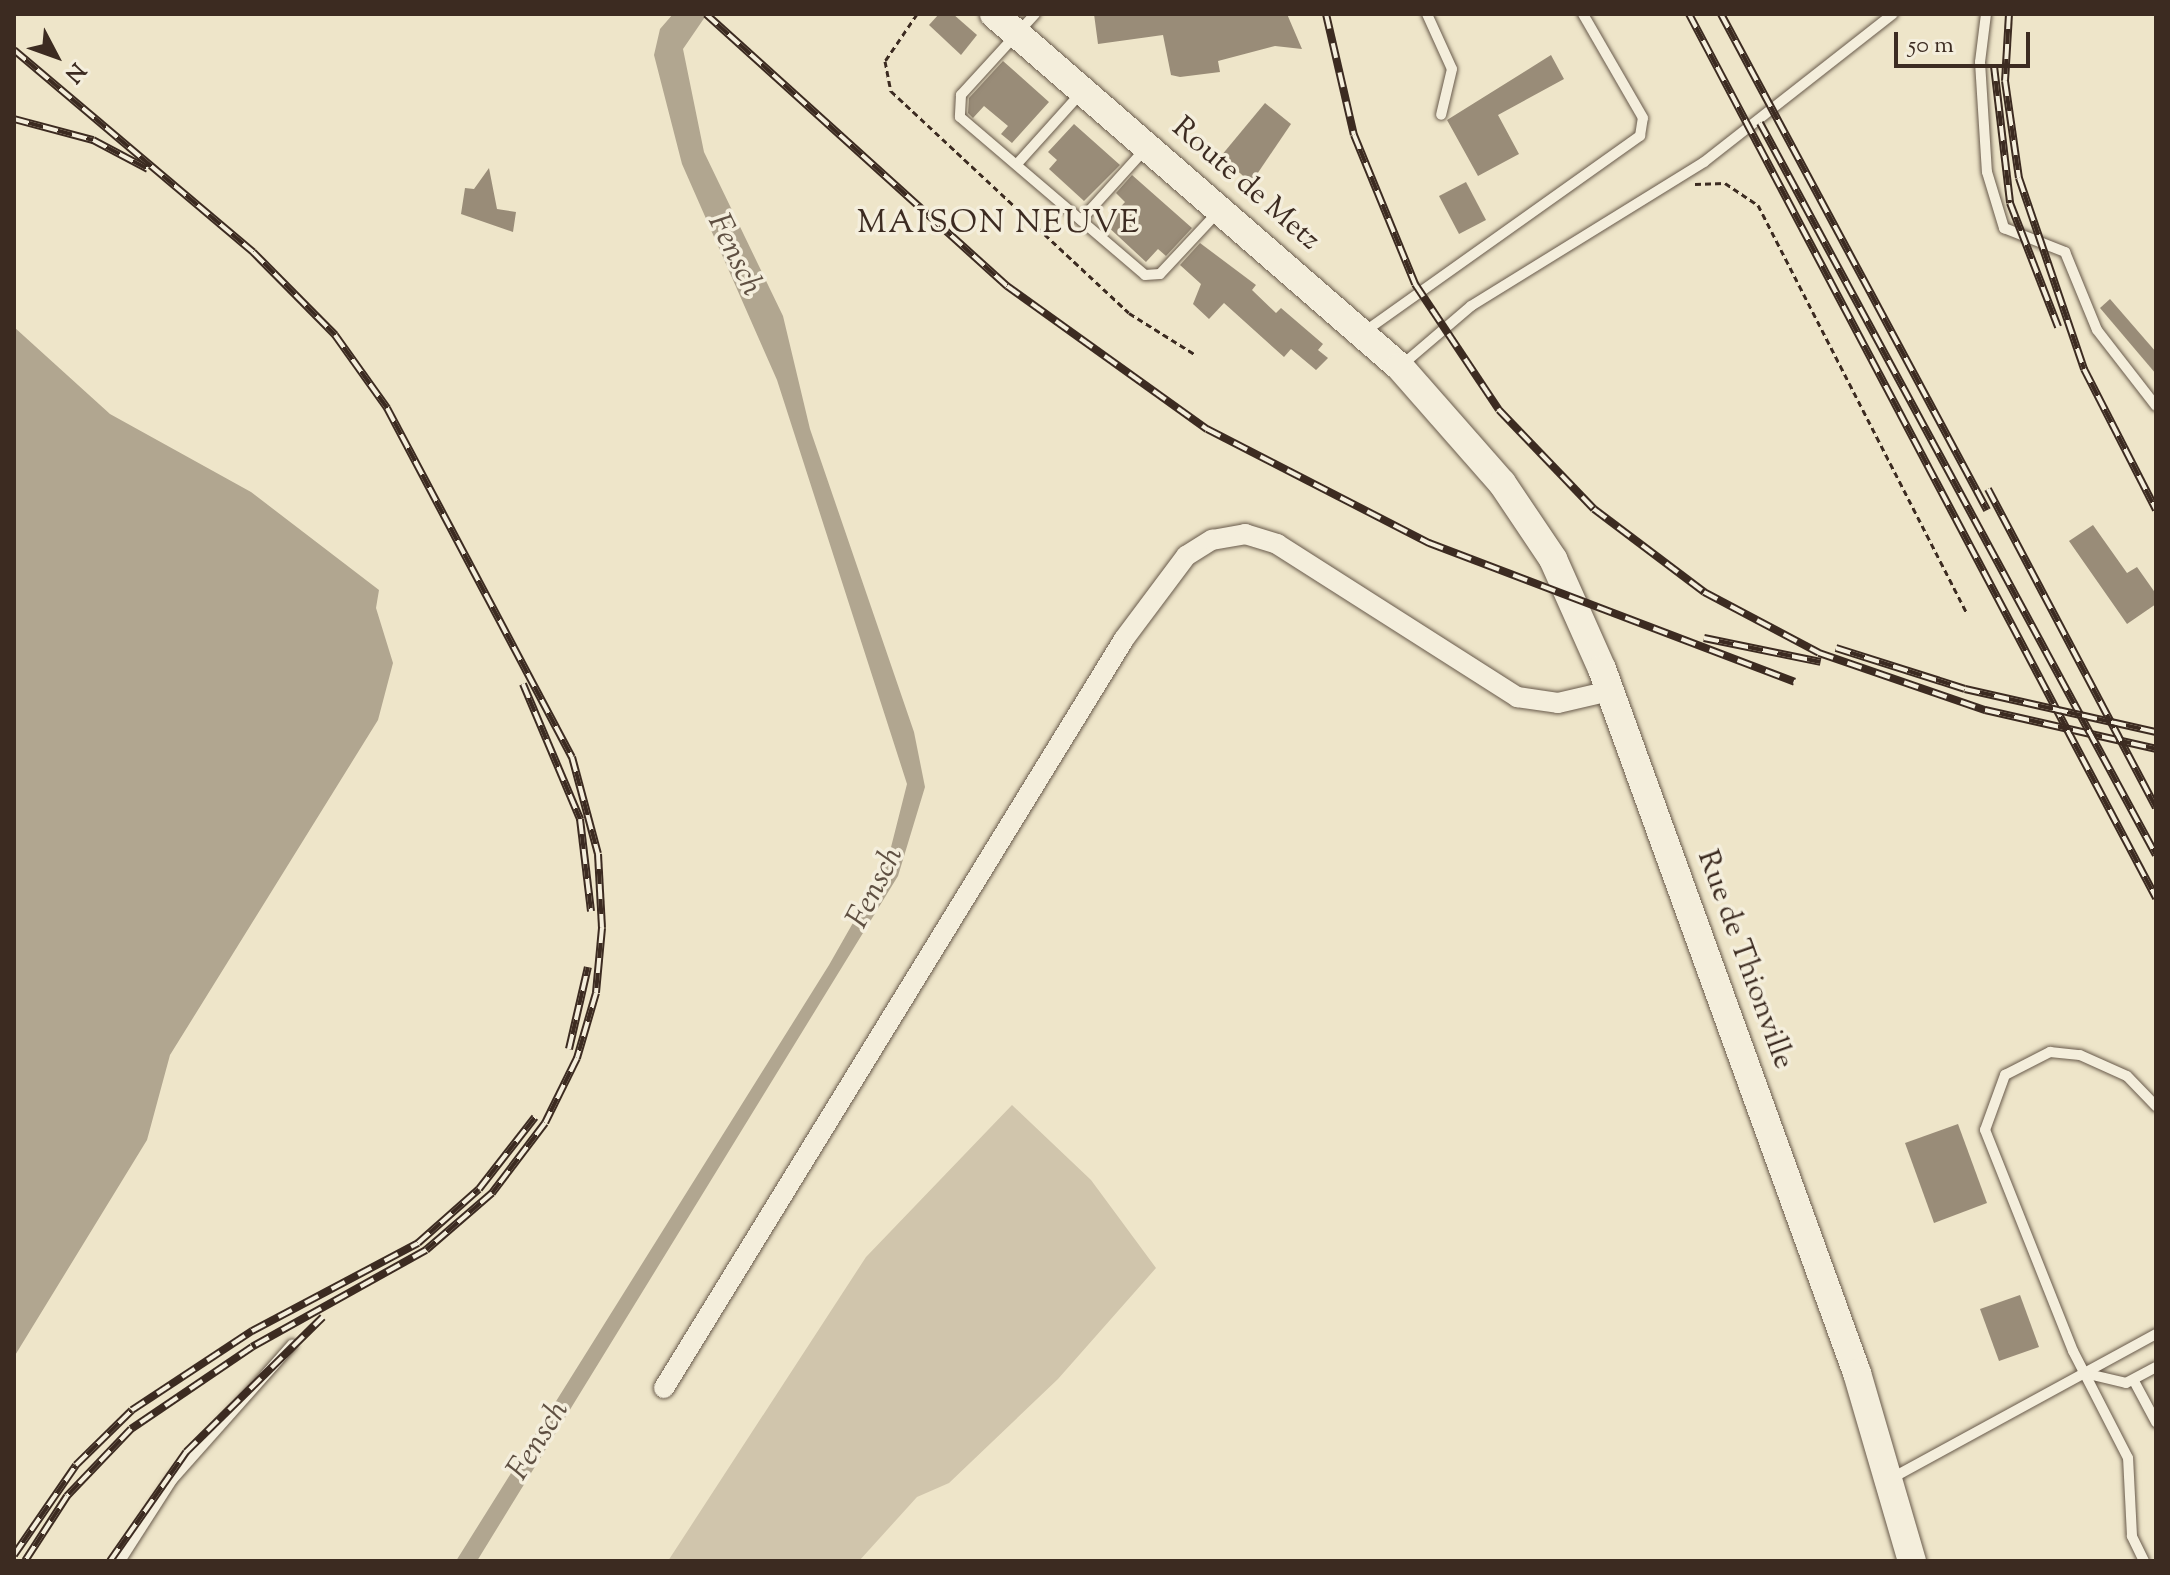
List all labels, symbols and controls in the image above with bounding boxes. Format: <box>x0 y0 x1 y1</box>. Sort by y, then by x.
north arrow <box>16 16 96 96</box>
scale bar <box>1898 16 2034 66</box>
text: 50 m <box>1908 29 1954 63</box>
text: N <box>56 55 92 89</box>
street label: Route de Metz <box>1164 111 1326 259</box>
district label: MAISON NEUVE <box>857 205 1141 243</box>
water label: Fensch <box>698 208 770 302</box>
water label: Fensch <box>839 841 913 935</box>
street label: Rue de Thionville <box>1688 846 1800 1074</box>
water label: Fensch <box>500 1394 578 1488</box>

